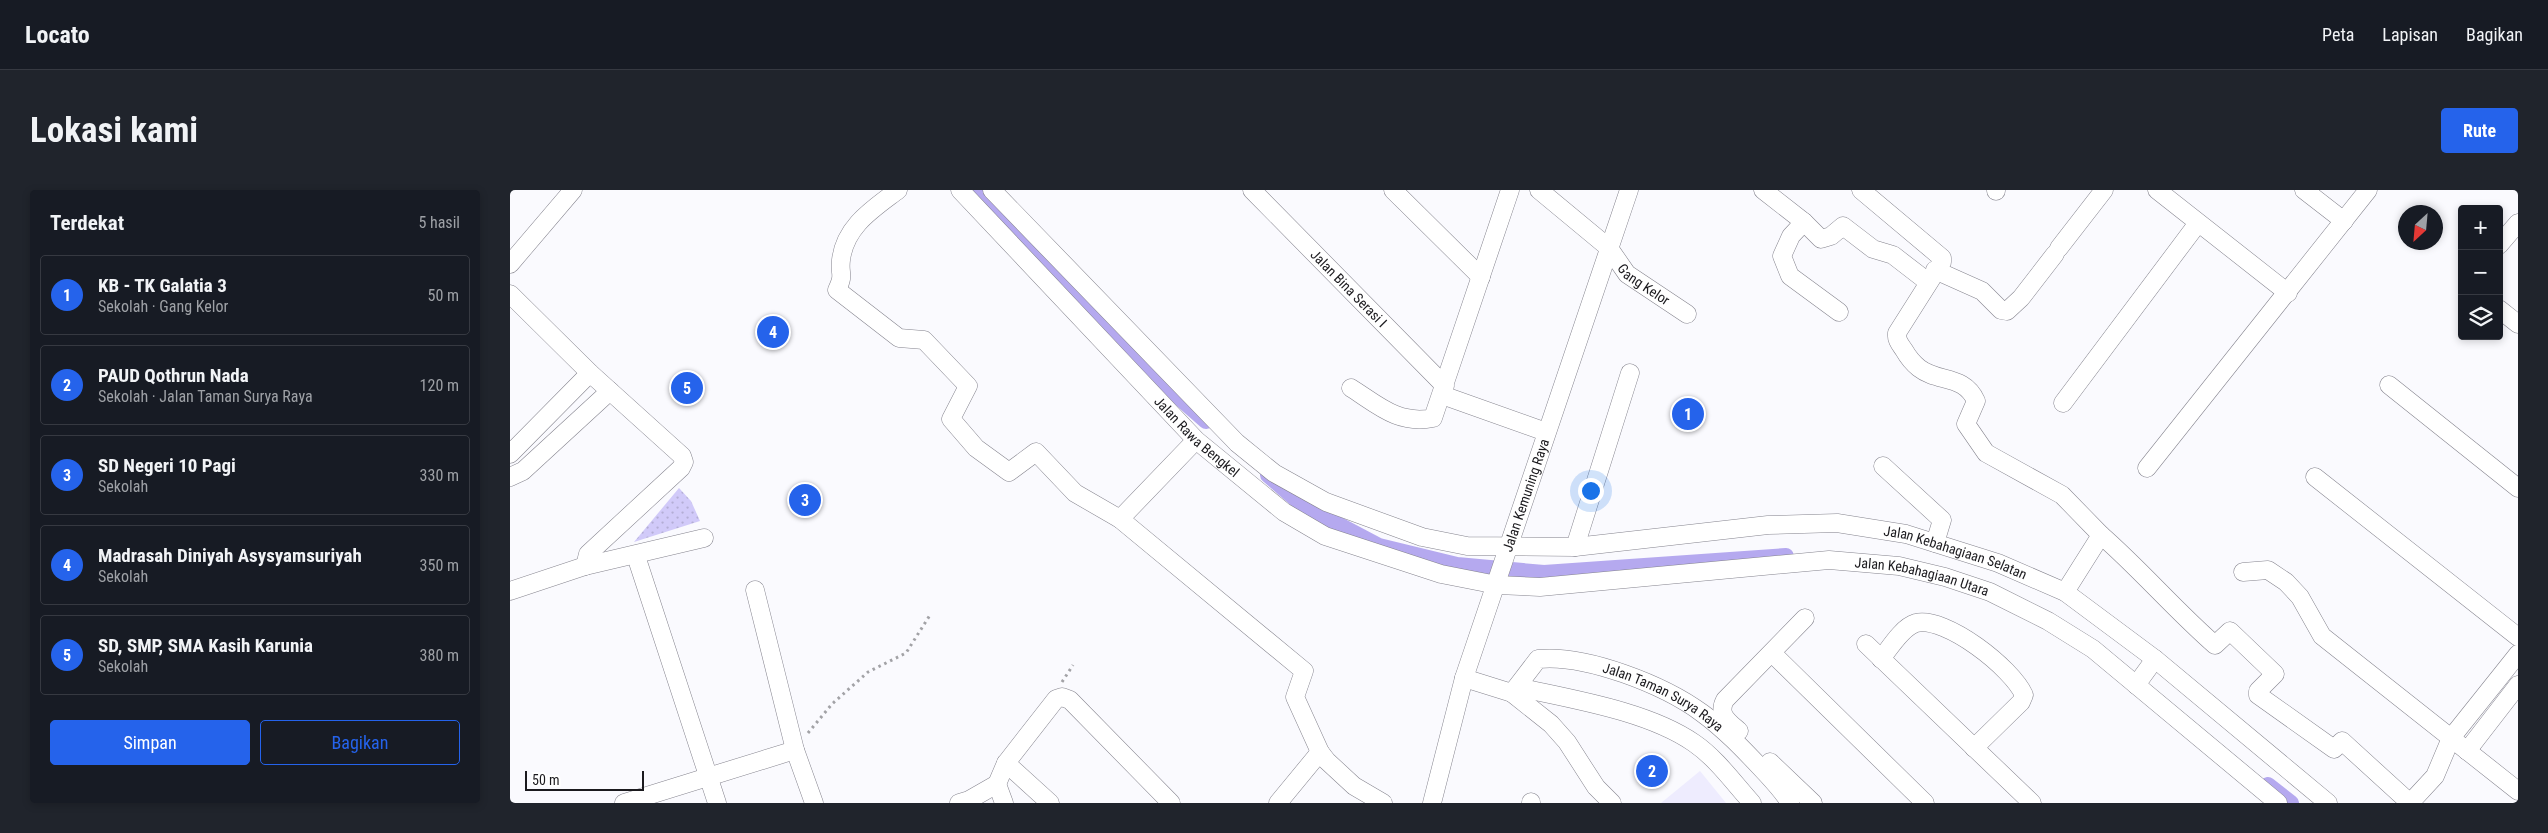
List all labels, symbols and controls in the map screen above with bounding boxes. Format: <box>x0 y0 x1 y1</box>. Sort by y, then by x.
text: Locato <box>25 21 90 49</box>
text: Peta <box>2322 24 2354 45</box>
text: Lapisan <box>2382 24 2438 45</box>
text: Bagikan <box>2466 24 2523 45</box>
button: Rute <box>2441 108 2518 153</box>
text: Lokasi kami <box>30 110 198 151</box>
north arrow <box>2398 205 2443 250</box>
map controls <box>2458 205 2503 340</box>
button: + <box>2458 205 2503 250</box>
text: Terdekat <box>50 211 124 235</box>
text: 5 hasil <box>418 213 460 232</box>
street label: Jalan Bina Serasi I <box>1307 246 1390 330</box>
button: − <box>2458 250 2503 295</box>
street label: Gang Kelor <box>1614 261 1673 308</box>
text: KB - TK Galatia 3 <box>98 274 227 297</box>
text: 1 <box>63 286 71 305</box>
text: 50 m <box>427 286 459 305</box>
button: layers <box>2458 295 2503 340</box>
text: Sekolah · Gang Kelor <box>98 297 228 316</box>
pin: 4 <box>757 313 789 351</box>
text: PAUD Qothrun Nada <box>98 364 249 387</box>
pin: 5 <box>671 369 703 407</box>
text: 2 <box>63 376 71 395</box>
text: 120 m <box>420 376 459 395</box>
text: Sekolah · Jalan Taman Surya Raya <box>98 387 313 406</box>
street label: Jalan Rawa Bengkel <box>1151 393 1242 480</box>
pin: 1 <box>1672 395 1704 433</box>
street label: Jalan Kemuning Raya <box>1499 437 1552 554</box>
text: SD Negeri 10 Pagi <box>98 454 236 477</box>
text: 3 <box>63 466 71 485</box>
text: 330 m <box>420 466 459 485</box>
text: Sekolah <box>98 477 148 496</box>
your location <box>1578 478 1604 504</box>
pin: 3 <box>789 481 821 519</box>
street label: Jalan Kebahagiaan Selatan <box>1883 523 2029 583</box>
text: Madrasah Diniyah Asysyamsuriyah <box>98 544 362 567</box>
street label: Jalan Kebahagiaan Utara <box>1854 554 1991 599</box>
text: 4 <box>63 556 71 575</box>
text: 350 m <box>420 556 459 575</box>
text: Sekolah <box>98 567 148 586</box>
text: SD, SMP, SMA Kasih Karunia <box>98 634 313 657</box>
text: 5 <box>63 646 71 665</box>
text: 380 m <box>420 646 459 665</box>
text: Sekolah <box>98 657 148 676</box>
street label: Jalan Taman Surya Raya <box>1601 659 1727 735</box>
button: Simpan <box>50 720 250 765</box>
button: Bagikan <box>260 720 460 765</box>
pin: 2 <box>1636 752 1668 790</box>
scale bar <box>525 768 644 791</box>
text: 50 m <box>532 772 560 788</box>

